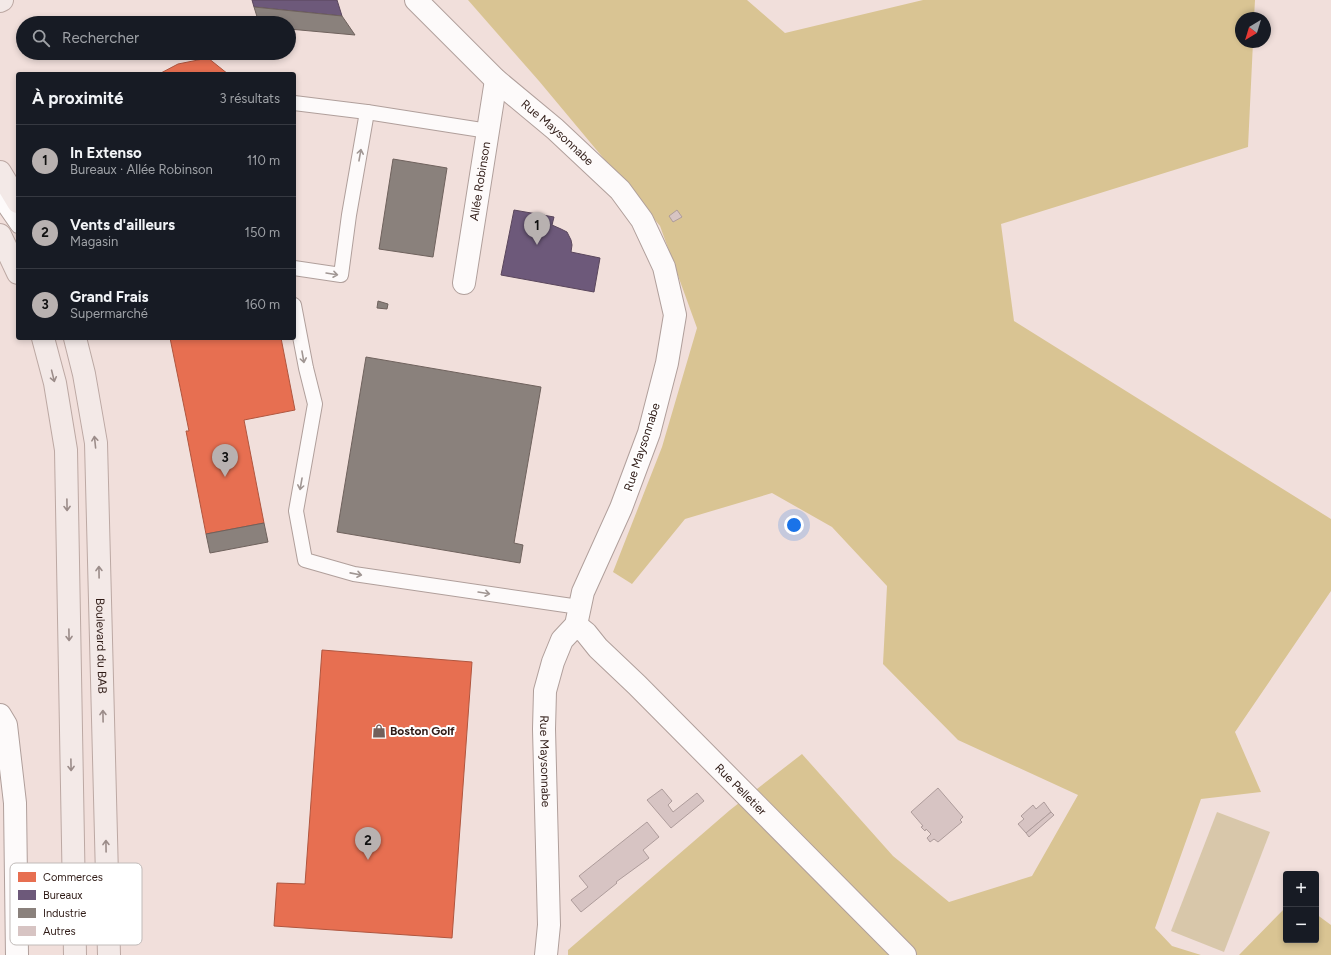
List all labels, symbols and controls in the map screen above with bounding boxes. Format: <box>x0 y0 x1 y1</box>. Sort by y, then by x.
north arrow <box>1235 12 1271 48</box>
search box <box>16 16 296 60</box>
icon: search <box>30 27 52 49</box>
text: Rechercher <box>62 29 139 47</box>
text: À proximité <box>32 88 123 108</box>
text: 3 résultats <box>220 91 280 106</box>
street label: Rue Maysonnabe <box>518 97 597 169</box>
street label: Allée Robinson <box>467 140 493 222</box>
text: In Extenso <box>70 144 142 162</box>
one-way arrow <box>356 149 364 162</box>
text: 1 <box>42 153 48 168</box>
text: 110 m <box>247 153 280 168</box>
text: Bureaux · Allée Robinson <box>70 162 213 177</box>
pin: 1 <box>524 212 550 245</box>
text: Vents d'ailleurs <box>70 216 175 234</box>
text: 2 <box>41 225 49 240</box>
text: 150 m <box>245 225 280 240</box>
text: Magasin <box>70 234 118 249</box>
one-way arrow <box>326 270 339 278</box>
text: Grand Frais <box>70 288 149 306</box>
text: 3 <box>41 297 49 312</box>
text: 160 m <box>245 297 280 312</box>
text: Supermarché <box>70 306 148 321</box>
one-way arrow <box>300 350 308 363</box>
one-way arrow <box>50 369 57 382</box>
street label: Rue Maysonnabe <box>621 401 663 493</box>
one-way arrow <box>92 436 99 449</box>
pin: 3 <box>212 444 238 477</box>
one-way arrow <box>296 477 304 490</box>
one-way arrow <box>63 498 71 511</box>
your location <box>784 515 804 535</box>
one-way arrow <box>96 566 103 579</box>
one-way arrow <box>349 570 362 578</box>
one-way arrow <box>477 589 490 597</box>
street label: Boulevard du BAB <box>93 598 109 694</box>
one-way arrow <box>65 628 73 641</box>
one-way arrow <box>99 710 107 723</box>
street label: Rue Maysonnabe <box>537 715 553 808</box>
shop icon: Boston Golf <box>371 723 387 739</box>
place label: Boston Golf <box>390 724 455 738</box>
one-way arrow <box>68 758 75 771</box>
street label: Rue Pelletier <box>712 761 769 818</box>
pin: 2 <box>355 827 381 860</box>
one-way arrow <box>103 840 110 853</box>
legend <box>10 863 142 945</box>
text: Commerces <box>43 871 103 884</box>
map controls <box>1283 871 1319 943</box>
button: + <box>1283 871 1319 907</box>
text: Bureaux <box>43 889 83 902</box>
text: Industrie <box>43 907 86 920</box>
button: − <box>1283 907 1319 943</box>
text: Autres <box>43 925 76 938</box>

